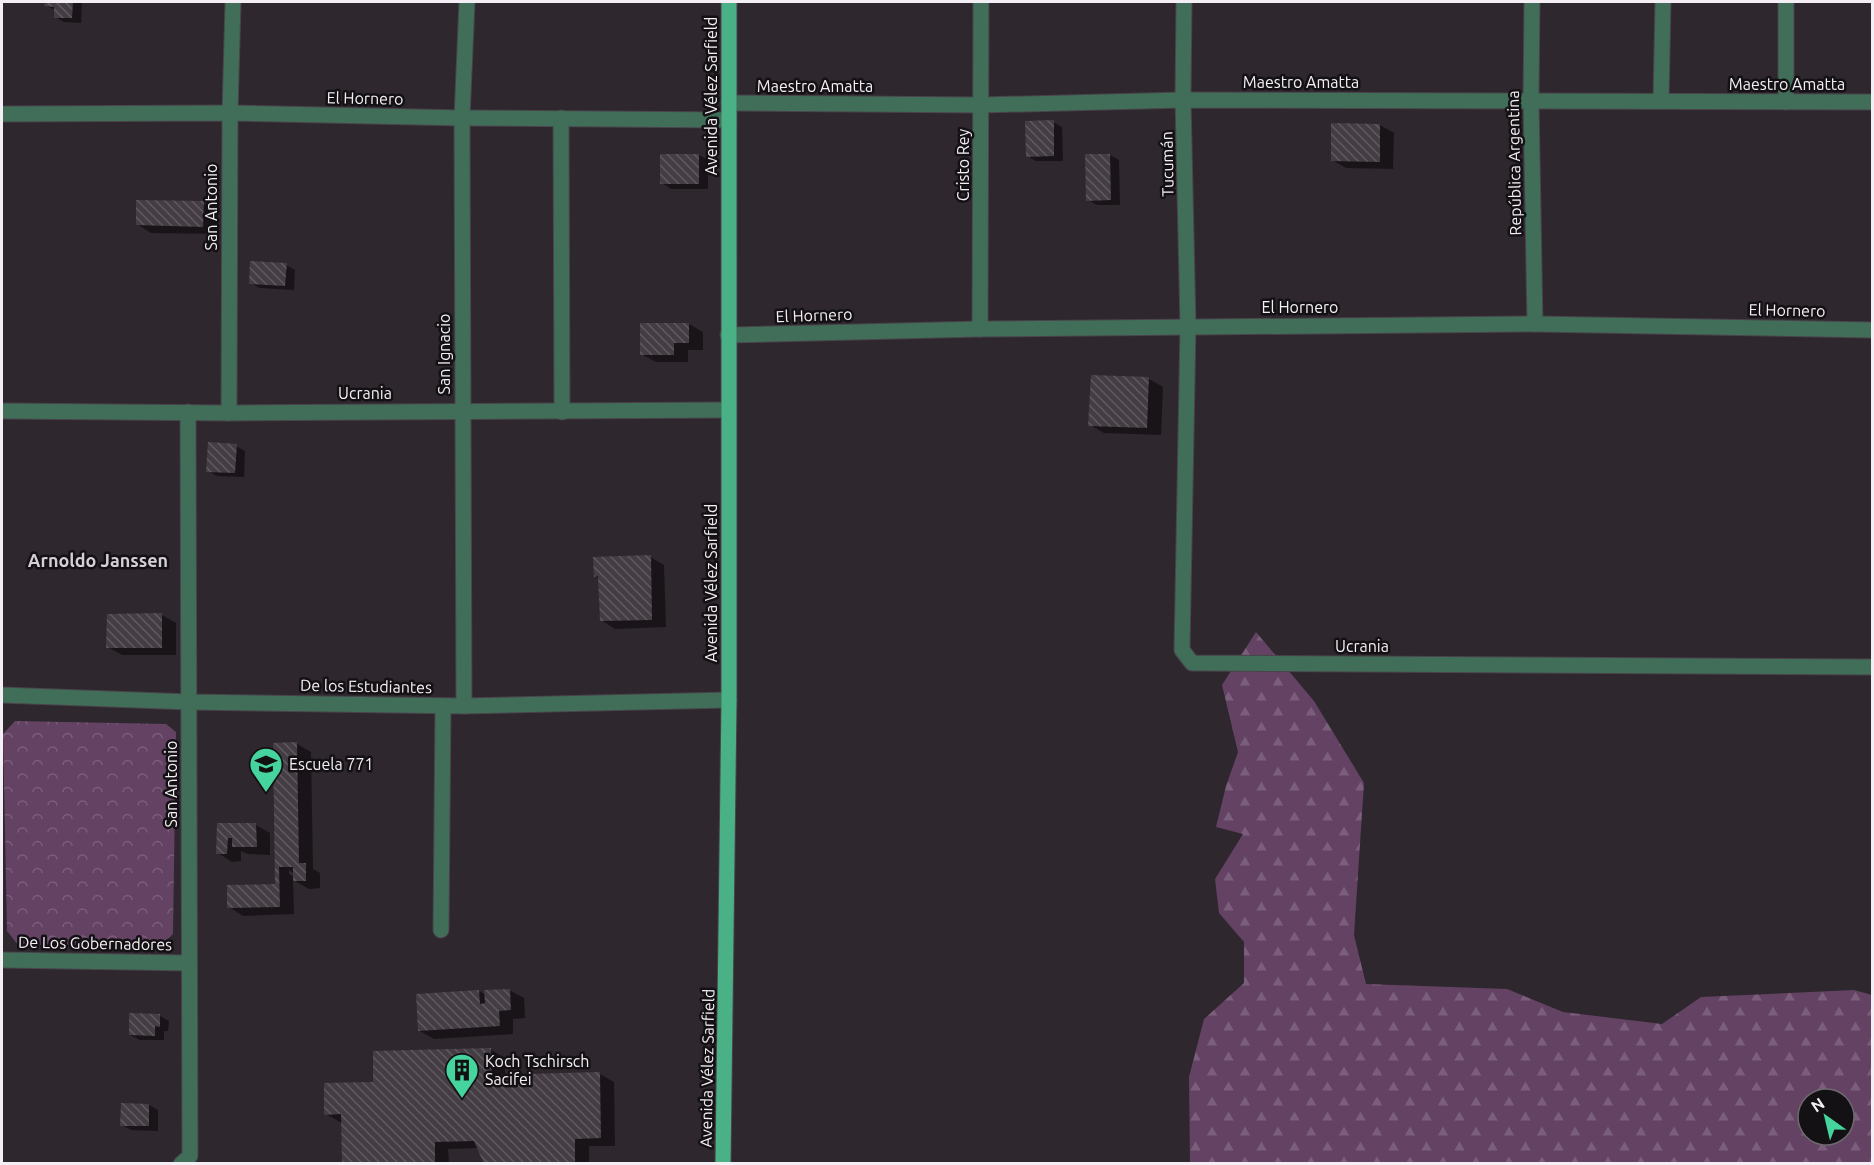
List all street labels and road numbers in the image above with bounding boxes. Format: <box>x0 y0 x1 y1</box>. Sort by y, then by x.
street label: Avenida Vélez Sarfield <box>702 17 720 175</box>
street label: Maestro Amatta <box>1243 73 1359 91</box>
street label: Maestro Amatta <box>1729 75 1845 93</box>
street label: Maestro Amatta <box>757 77 873 95</box>
street label: El Hornero <box>326 88 404 108</box>
street label: República Argentina <box>1504 90 1524 236</box>
street label: Cristo Rey <box>954 128 972 201</box>
street label: Tucumán <box>1157 131 1177 197</box>
street label: San Antonio <box>202 164 220 250</box>
street label: El Hornero <box>1262 298 1338 316</box>
street label: El Hornero <box>1748 300 1826 320</box>
street label: El Hornero <box>775 305 853 325</box>
street label: San Ignacio <box>435 314 453 394</box>
street label: Ucrania <box>338 384 392 402</box>
street label: Avenida Vélez Sarfield <box>702 504 720 662</box>
street label: Ucrania <box>1335 637 1389 655</box>
street label: De los Estudiantes <box>300 676 432 696</box>
street label: San Antonio <box>162 741 180 827</box>
street label: De Los Gobernadores <box>18 933 172 953</box>
street label: Avenida Vélez Sarfield <box>697 989 717 1147</box>

